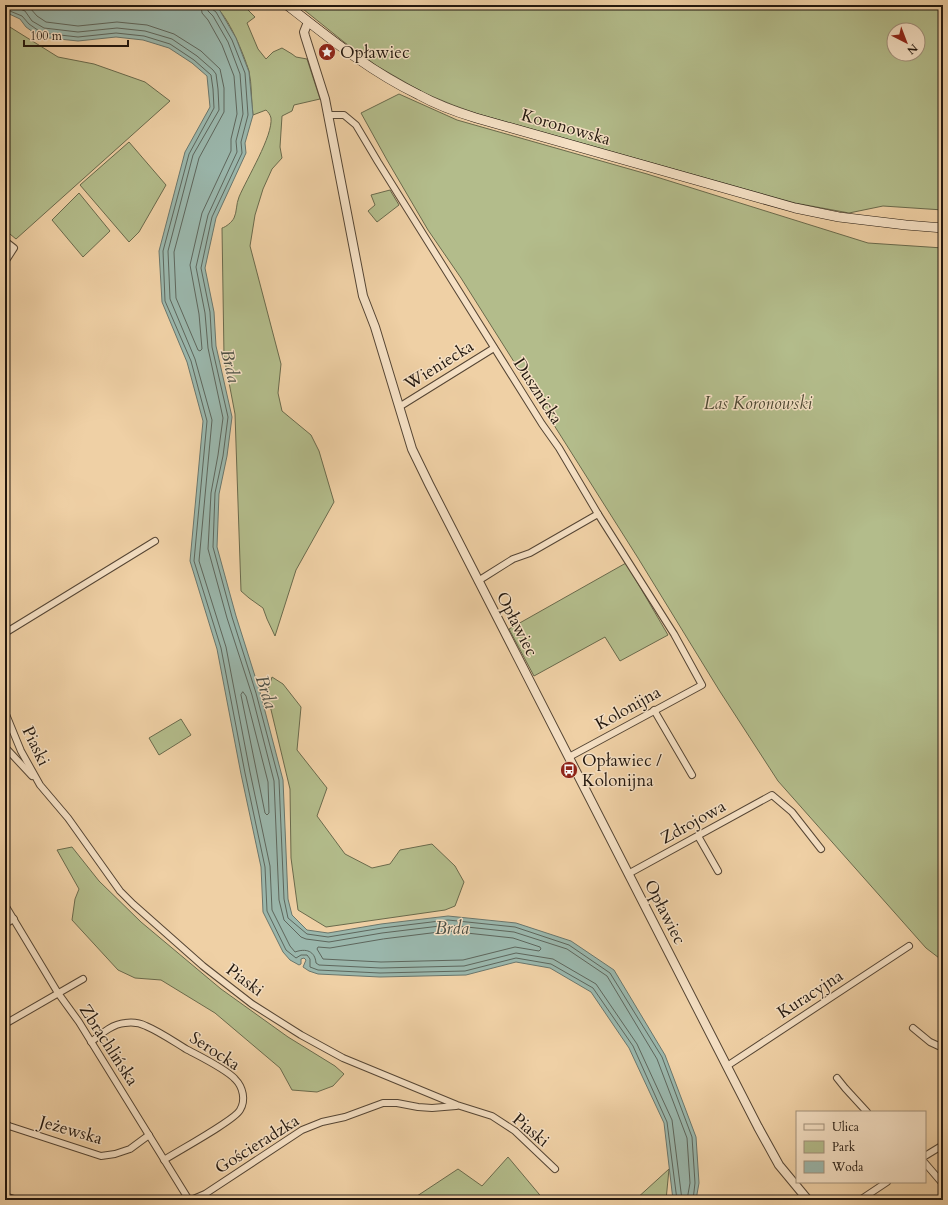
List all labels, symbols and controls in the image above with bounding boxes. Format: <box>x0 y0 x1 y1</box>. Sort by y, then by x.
scale bar <box>24 22 128 48</box>
north arrow <box>886 22 926 62</box>
text: 100 m <box>30 28 63 44</box>
text: N <box>903 40 921 58</box>
place label: Opławiec <box>340 41 410 64</box>
place icon: Opławiec <box>317 42 337 62</box>
street label: Koronowska <box>519 103 614 151</box>
street label: Wieniecka <box>399 334 479 396</box>
water label: Brda <box>214 347 246 385</box>
street label: Dusznicka <box>508 353 568 429</box>
park label: Las Koronowski <box>704 392 813 415</box>
street label: Opławiec <box>491 588 543 660</box>
water label: Brda <box>249 672 283 712</box>
street label: Kolonijna <box>591 680 665 735</box>
street label: Piaski <box>17 722 56 770</box>
place label: Opławiec / Kolonijna <box>582 749 662 792</box>
bus stop icon: Opławiec / Kolonijna <box>559 760 579 780</box>
street label: Zdrojowa <box>656 794 730 849</box>
street label: Opławiec <box>639 876 691 948</box>
water label: Brda <box>435 916 469 941</box>
street label: Piaski <box>221 958 269 1002</box>
street label: Kuracyjna <box>773 964 848 1024</box>
street label: Zbrachlińska <box>74 1000 144 1091</box>
street label: Serocka <box>185 1026 245 1076</box>
street label: Piaski <box>508 1108 555 1152</box>
street label: Jeżewska <box>34 1109 106 1150</box>
street label: Gościeradzka <box>211 1109 304 1179</box>
legend <box>796 1111 926 1183</box>
text: Ulica <box>832 1119 860 1135</box>
text: Park <box>832 1139 856 1155</box>
text: Woda <box>831 1159 864 1175</box>

